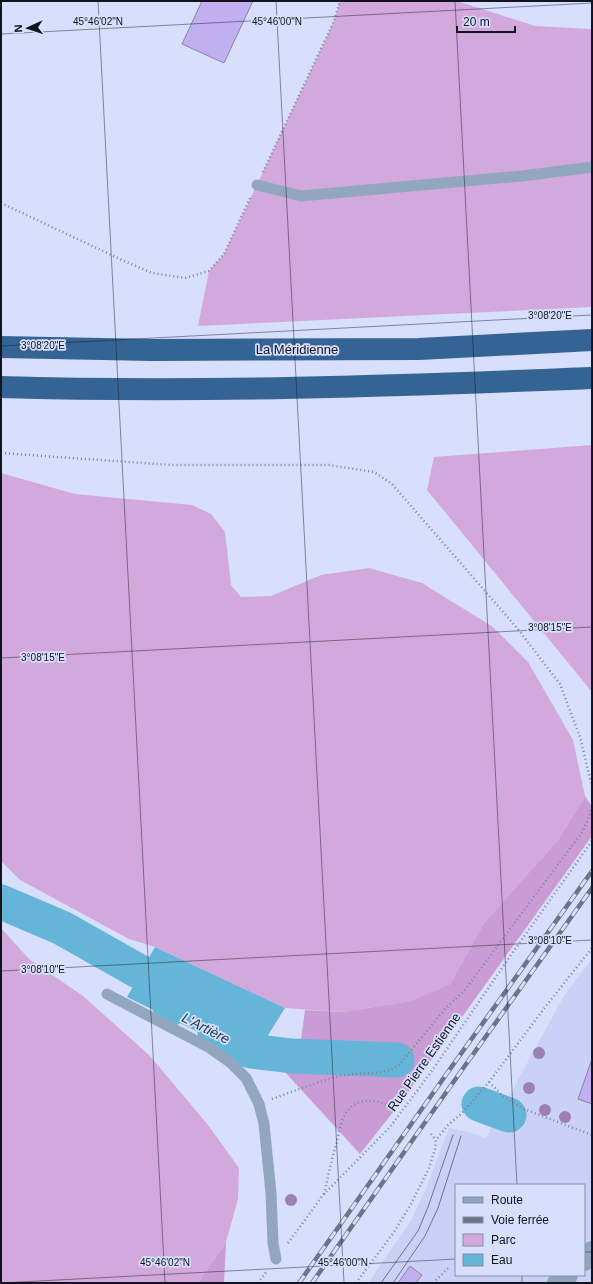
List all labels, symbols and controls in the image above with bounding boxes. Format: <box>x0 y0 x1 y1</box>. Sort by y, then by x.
north arrow <box>8 8 48 48</box>
scale bar <box>457 8 515 34</box>
text: 20 m <box>463 15 490 29</box>
text: 45°46'02"N <box>73 16 123 27</box>
text: 45°46'00"N <box>252 16 302 27</box>
text: N <box>12 24 24 33</box>
text: 3°08'20"E <box>528 310 572 321</box>
text: 3°08'20"E <box>21 340 65 351</box>
street label: La Méridienne <box>256 342 338 357</box>
text: 3°08'15"E <box>528 622 572 633</box>
text: 3°08'15"E <box>21 652 65 663</box>
text: 3°08'10"E <box>528 935 572 946</box>
text: 3°08'10"E <box>21 964 65 975</box>
water label: L'Artière <box>179 1009 233 1047</box>
street label: Rue Pierre Estienne <box>384 1010 464 1114</box>
legend <box>455 1184 585 1276</box>
text: Route <box>491 1193 523 1207</box>
text: Voie ferrée <box>491 1213 549 1227</box>
text: Parc <box>491 1233 516 1247</box>
text: Eau <box>491 1253 512 1267</box>
text: 45°46'02"N <box>140 1257 190 1268</box>
text: 45°46'00"N <box>318 1257 368 1268</box>

